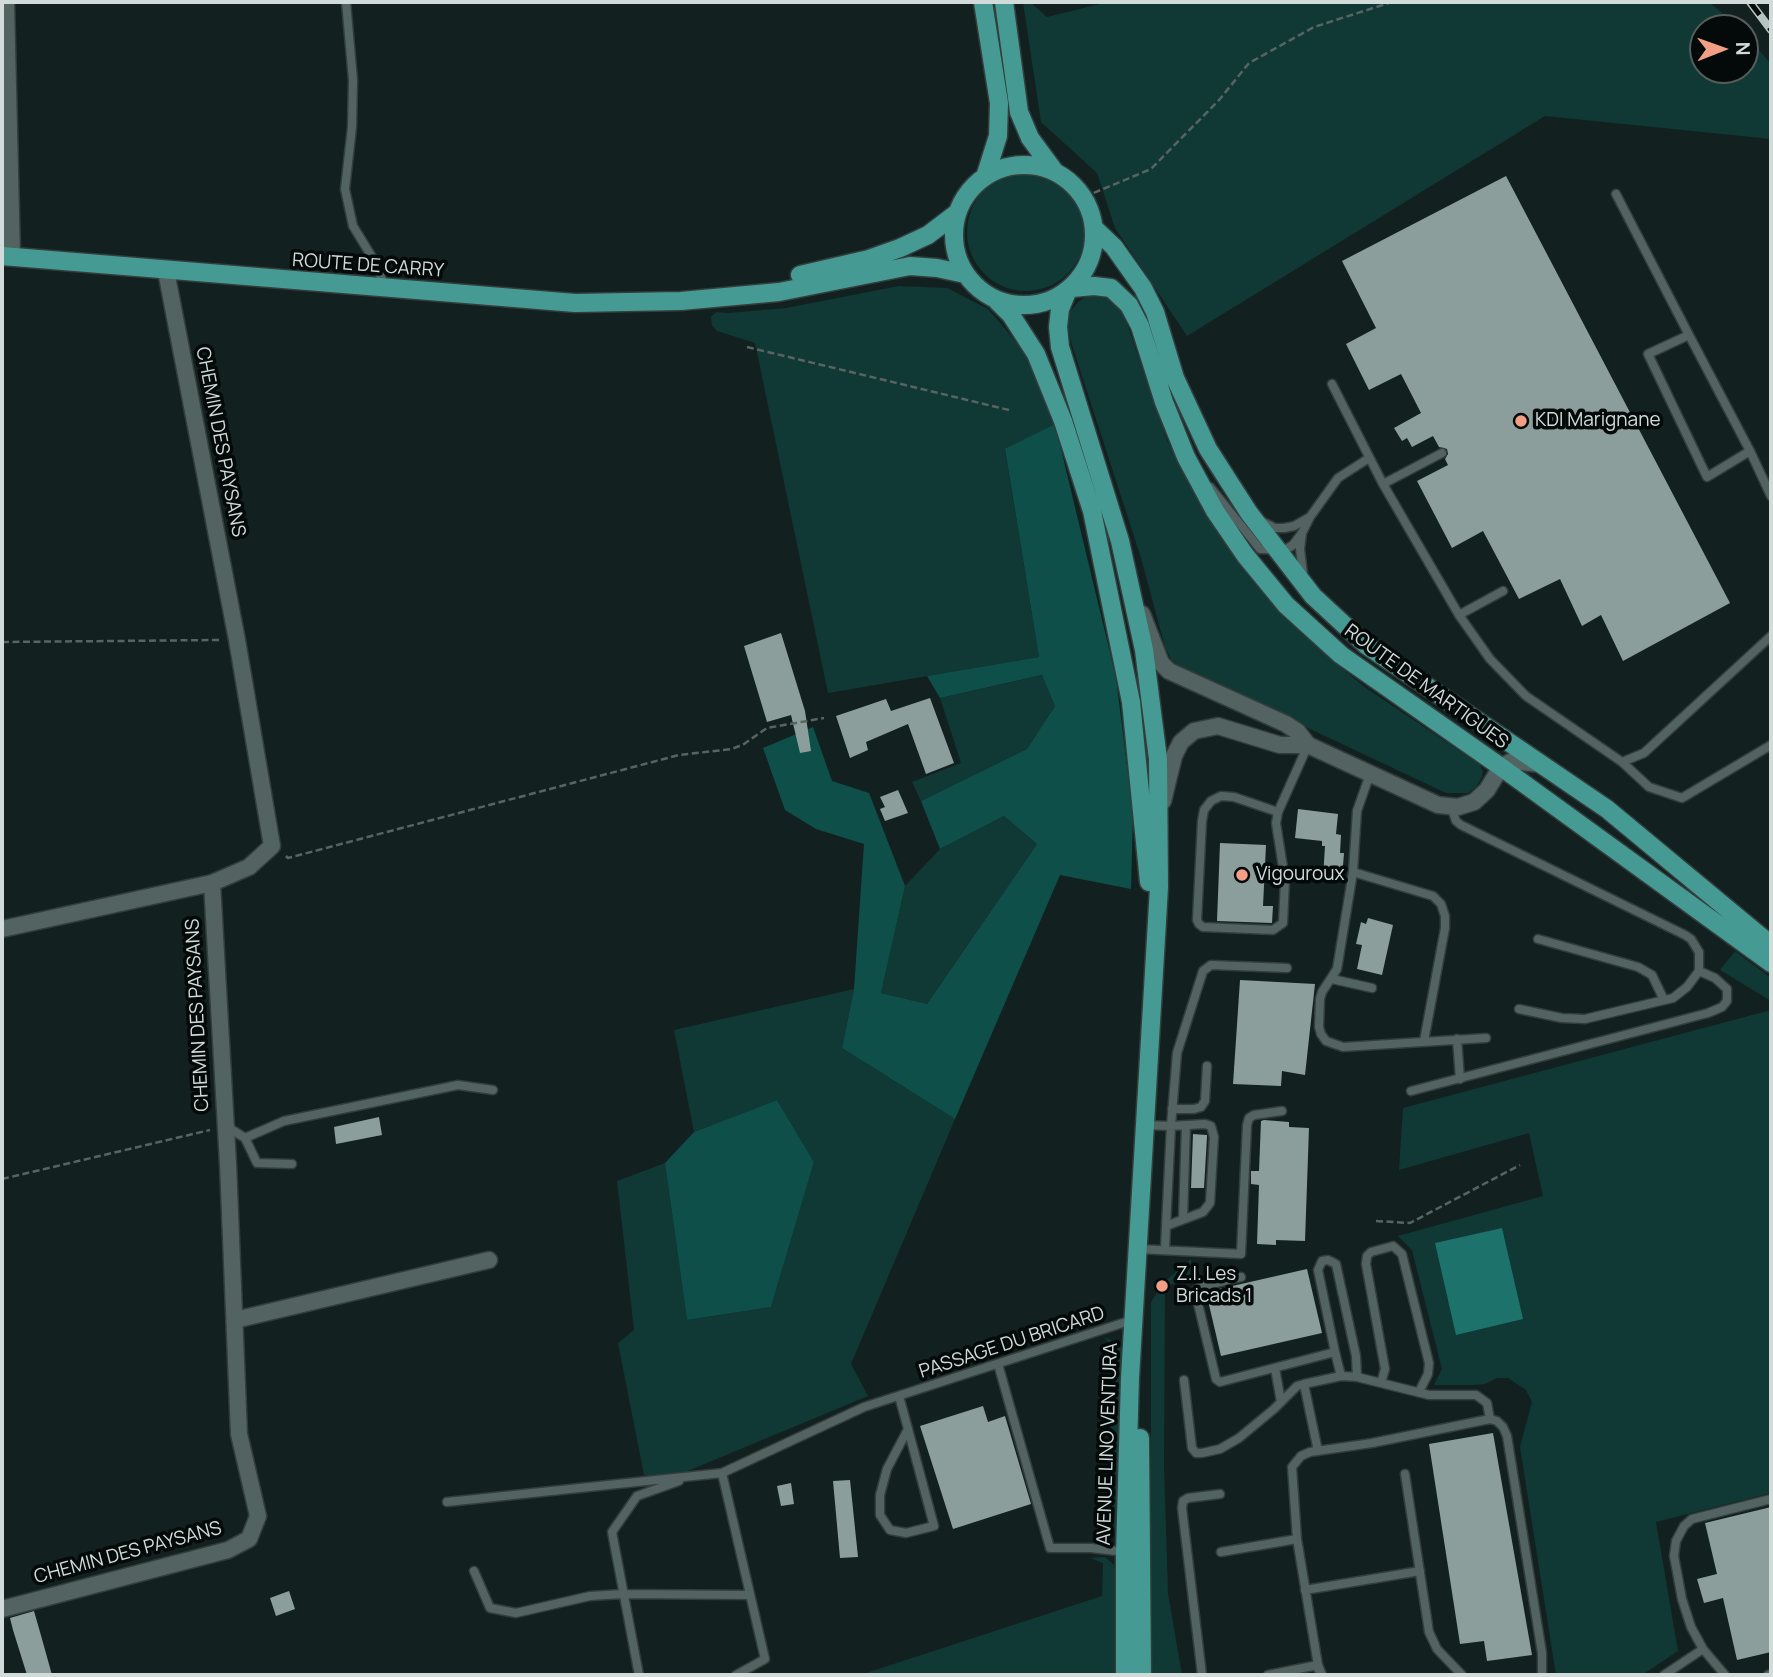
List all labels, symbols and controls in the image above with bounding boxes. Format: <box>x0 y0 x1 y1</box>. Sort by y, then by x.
north arrow <box>1689 14 1759 84</box>
text: N <box>1730 42 1756 56</box>
street label: ROUTE DE CARRY <box>291 249 445 283</box>
street label: CHEMIN DES PAYSANS <box>190 345 250 539</box>
place label: KDI Marignane <box>1535 410 1660 432</box>
marker: KDI Marignane <box>1513 413 1529 429</box>
street label: ROUTE DE MARTIGUES <box>1340 620 1512 754</box>
place label: Vigouroux <box>1256 864 1344 886</box>
marker: Vigouroux <box>1234 867 1250 883</box>
street label: CHEMIN DES PAYSANS <box>182 918 214 1112</box>
place label: Z.I. Les Bricads 1 <box>1176 1264 1252 1308</box>
marker: Z.I. Les Bricads 1 <box>1154 1278 1170 1294</box>
street label: PASSAGE DU BRICARD <box>916 1302 1108 1384</box>
street label: AVENUE LINO VENTURA <box>1093 1342 1123 1546</box>
street label: CHEMIN DES PAYSANS <box>32 1517 224 1589</box>

